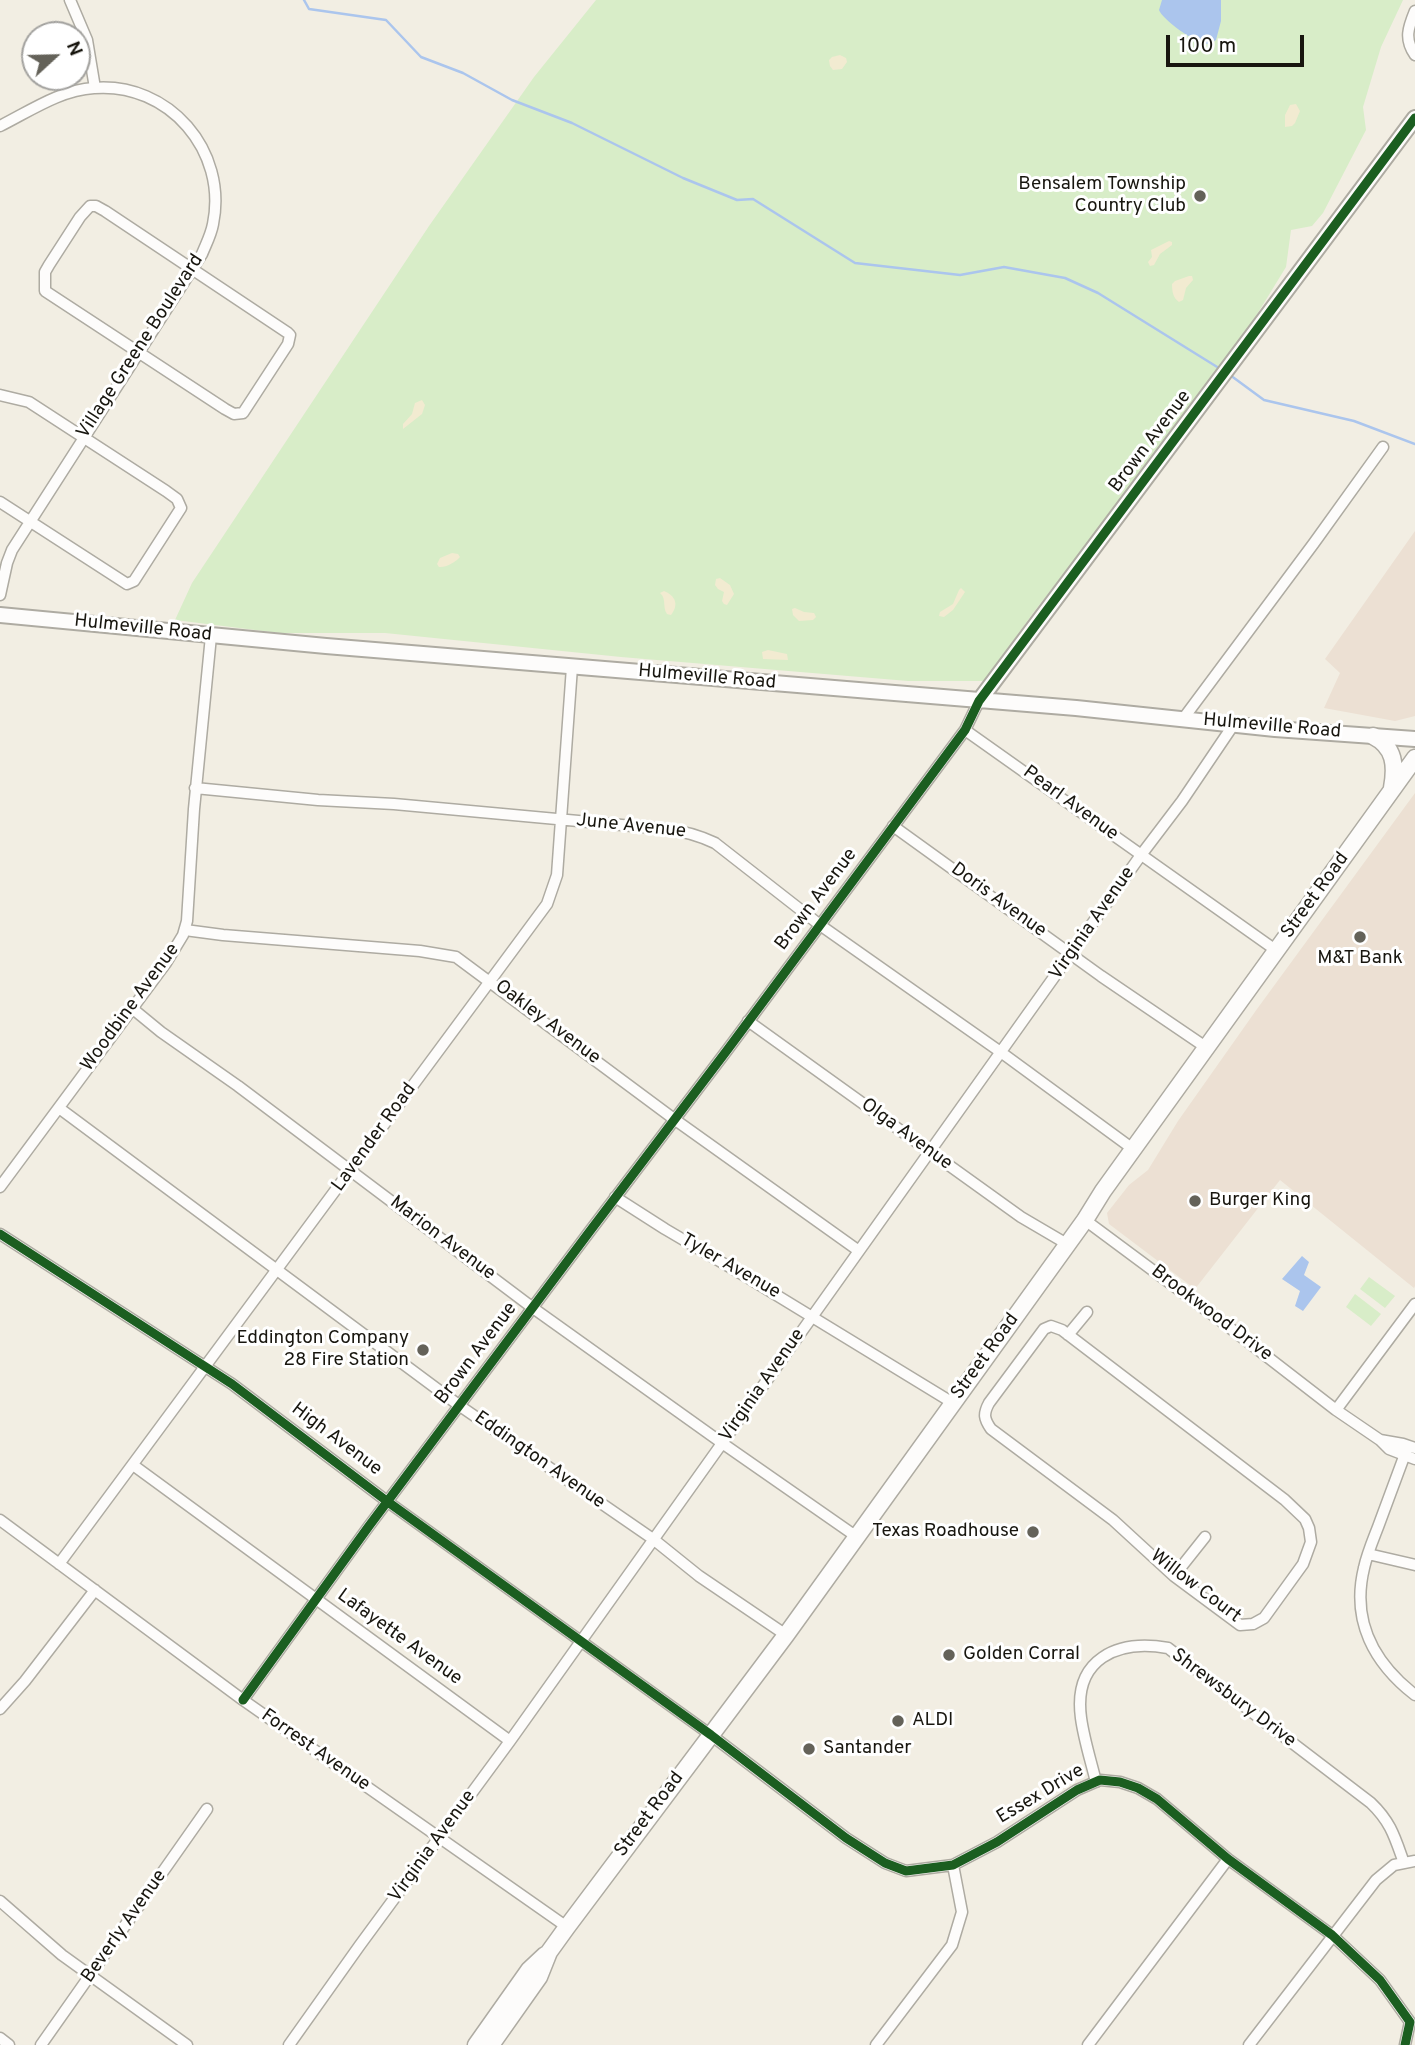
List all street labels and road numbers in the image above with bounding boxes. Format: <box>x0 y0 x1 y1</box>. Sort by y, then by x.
street label: Village Greene Boulevard <box>73 251 209 443</box>
street label: Brown Avenue <box>1105 386 1197 498</box>
street label: Hulmeville Road <box>73 610 213 648</box>
street label: Hulmeville Road <box>637 661 777 695</box>
street label: Hulmeville Road <box>1202 710 1342 744</box>
street label: Pearl Avenue <box>1018 762 1122 846</box>
street label: June Avenue <box>575 810 687 844</box>
street label: Brown Avenue <box>771 844 863 956</box>
street label: Street Road <box>1277 849 1355 943</box>
street label: Doris Avenue <box>946 859 1050 943</box>
street label: Virginia Avenue <box>1045 863 1141 985</box>
street label: Woodbine Avenue <box>77 940 185 1076</box>
street label: Oakley Avenue <box>490 976 604 1070</box>
street label: Lavender Road <box>328 1079 422 1197</box>
street label: Olga Avenue <box>856 1094 956 1176</box>
street label: Marion Avenue <box>385 1192 499 1286</box>
street label: Tyler Avenue <box>676 1229 784 1305</box>
street label: Brookwood Drive <box>1146 1261 1276 1367</box>
street label: Brown Avenue <box>431 1298 523 1410</box>
street label: Street Road <box>947 1310 1025 1404</box>
street label: Virginia Avenue <box>715 1325 811 1447</box>
street label: High Avenue <box>286 1399 386 1481</box>
street label: Eddington Avenue <box>469 1407 609 1515</box>
street label: Willow Court <box>1145 1545 1245 1629</box>
street label: Lafayette Avenue <box>332 1585 466 1691</box>
street label: Shrewsbury Drive <box>1166 1645 1300 1753</box>
street label: Forrest Avenue <box>256 1705 374 1797</box>
street label: Essex Drive <box>993 1760 1089 1830</box>
street label: Street Road <box>611 1768 689 1862</box>
street label: Virginia Avenue <box>385 1786 481 1908</box>
street label: Beverly Avenue <box>78 1866 172 1988</box>

